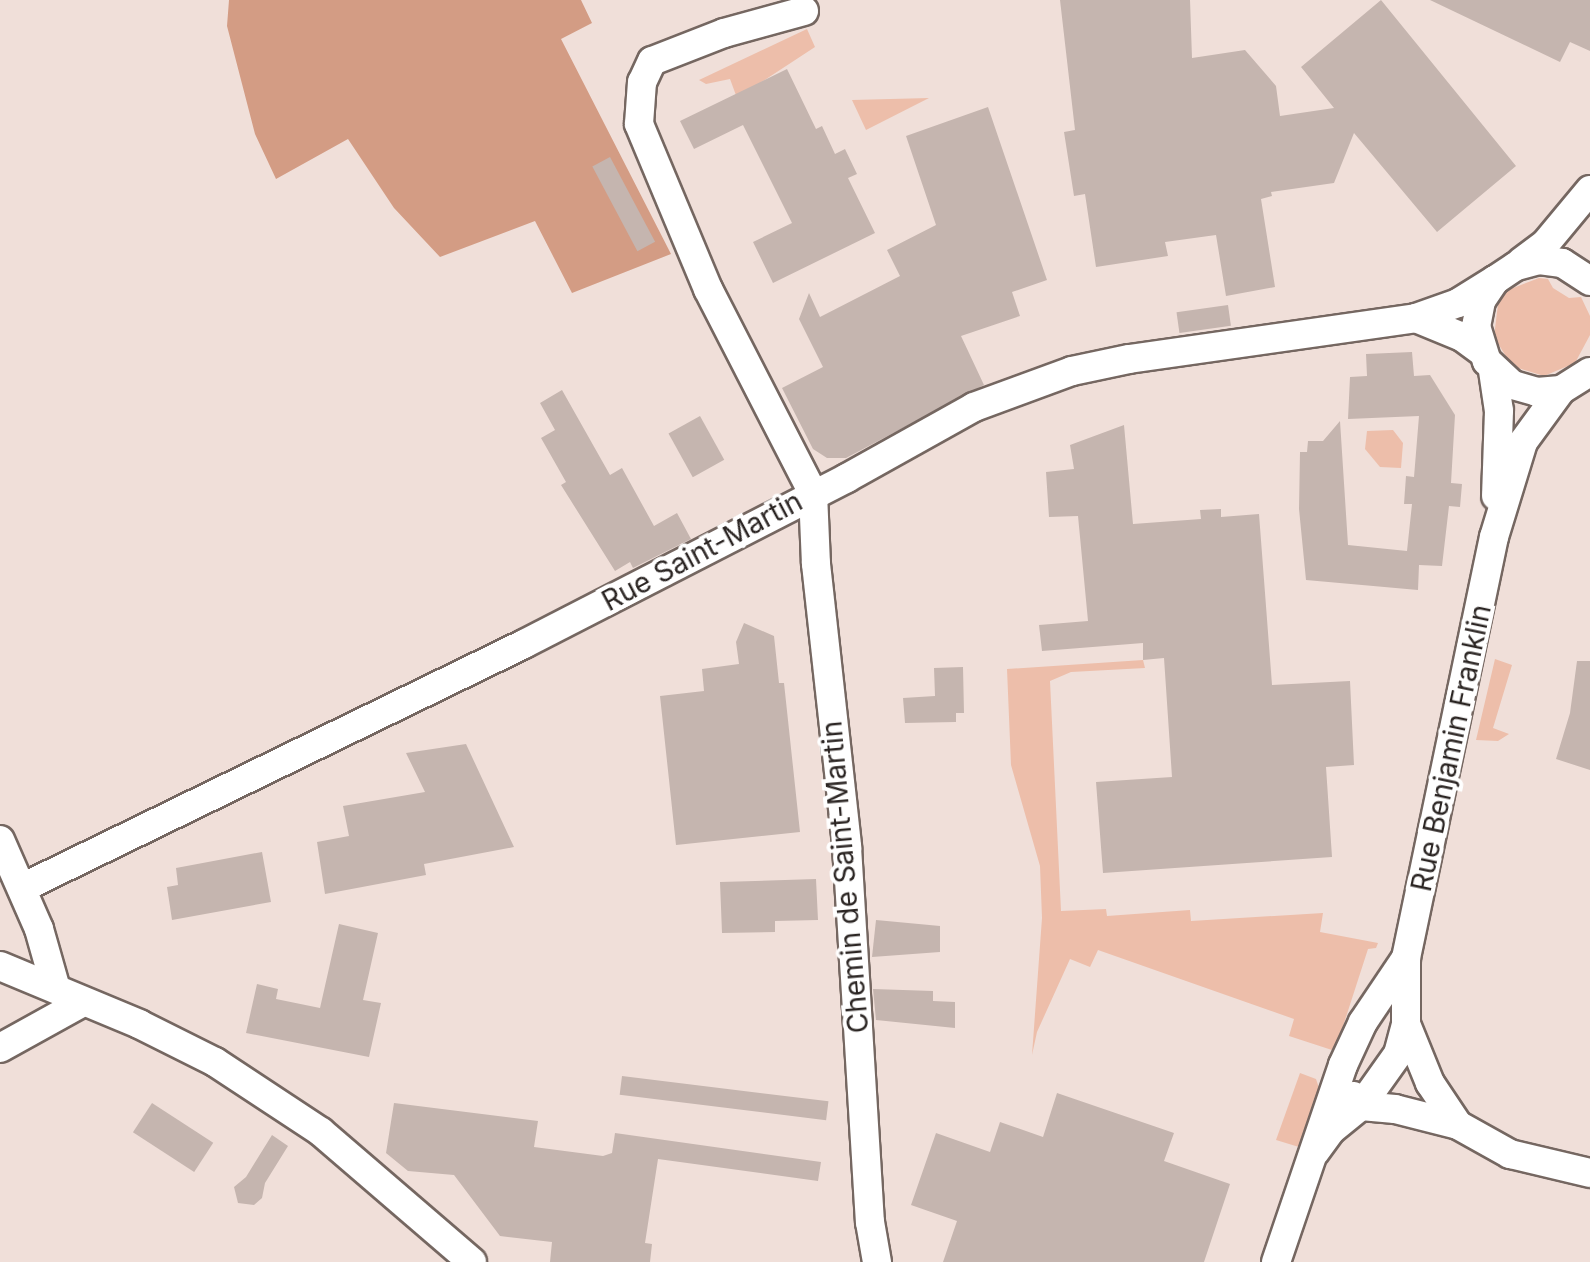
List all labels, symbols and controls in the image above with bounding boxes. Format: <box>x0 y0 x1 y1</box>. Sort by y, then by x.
street label: Rue Saint-Martin <box>596 484 808 618</box>
street label: Rue Benjamin Franklin <box>1404 602 1498 894</box>
street label: Chemin de Saint-Martin <box>815 719 875 1035</box>

